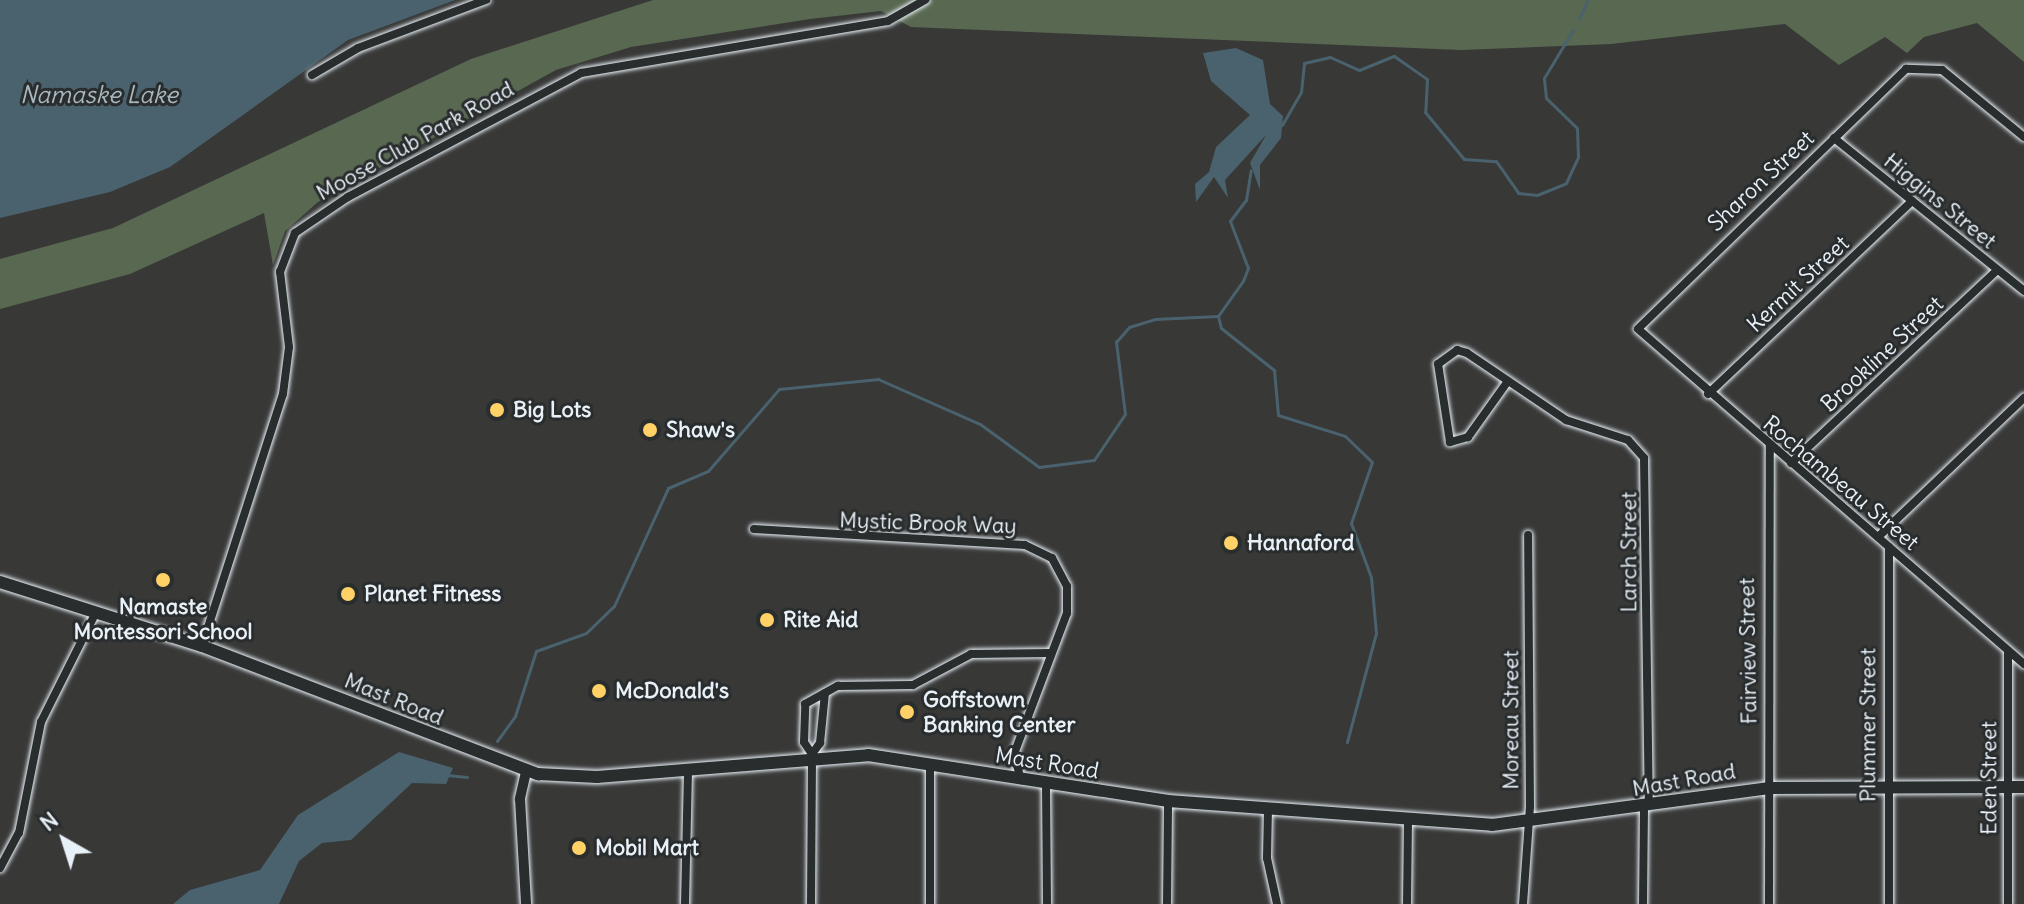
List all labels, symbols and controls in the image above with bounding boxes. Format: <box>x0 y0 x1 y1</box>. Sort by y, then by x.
street label: Moose Club Park Road <box>312 76 518 206</box>
water label: Namaske Lake <box>20 81 178 109</box>
street label: Sharon Street <box>1703 125 1819 237</box>
street label: Higgins Street <box>1878 148 2002 254</box>
street label: Kermit Street <box>1742 230 1854 338</box>
street label: Brookline Street <box>1815 291 1949 417</box>
place label: Big Lots <box>513 397 591 423</box>
marker: Big Lots <box>488 401 506 419</box>
street label: Rochambeau Street <box>1758 410 1924 556</box>
place label: Shaw's <box>666 417 735 443</box>
marker: Shaw's <box>641 421 659 439</box>
street label: Larch Street <box>1616 492 1642 612</box>
street label: Mystic Brook Way <box>839 507 1017 539</box>
place label: Hannaford <box>1247 530 1354 556</box>
marker: Hannaford <box>1222 534 1240 552</box>
marker: Namaste Montessori School <box>154 571 172 589</box>
street label: Fairview Street <box>1734 577 1762 725</box>
place label: Planet Fitness <box>364 581 501 607</box>
marker: Planet Fitness <box>339 585 357 603</box>
place label: Namaste Montessori School <box>74 593 252 644</box>
place label: Rite Aid <box>783 607 858 633</box>
marker: Rite Aid <box>758 611 776 629</box>
street label: Plummer Street <box>1855 648 1881 802</box>
street label: Moreau Street <box>1498 650 1524 790</box>
street label: Mast Road <box>341 667 447 731</box>
place label: McDonald's <box>615 678 729 704</box>
marker: McDonald's <box>590 682 608 700</box>
place label: Goffstown Banking Center <box>923 686 1075 738</box>
marker: Goffstown Banking Center <box>898 703 916 721</box>
street label: Eden Street <box>1976 721 2002 835</box>
street label: Mast Road <box>993 742 1101 784</box>
street label: Mast Road <box>1630 758 1738 802</box>
north arrow <box>24 800 104 880</box>
text: N <box>34 806 64 837</box>
place label: Mobil Mart <box>595 835 699 861</box>
marker: Mobil Mart <box>570 839 588 857</box>

